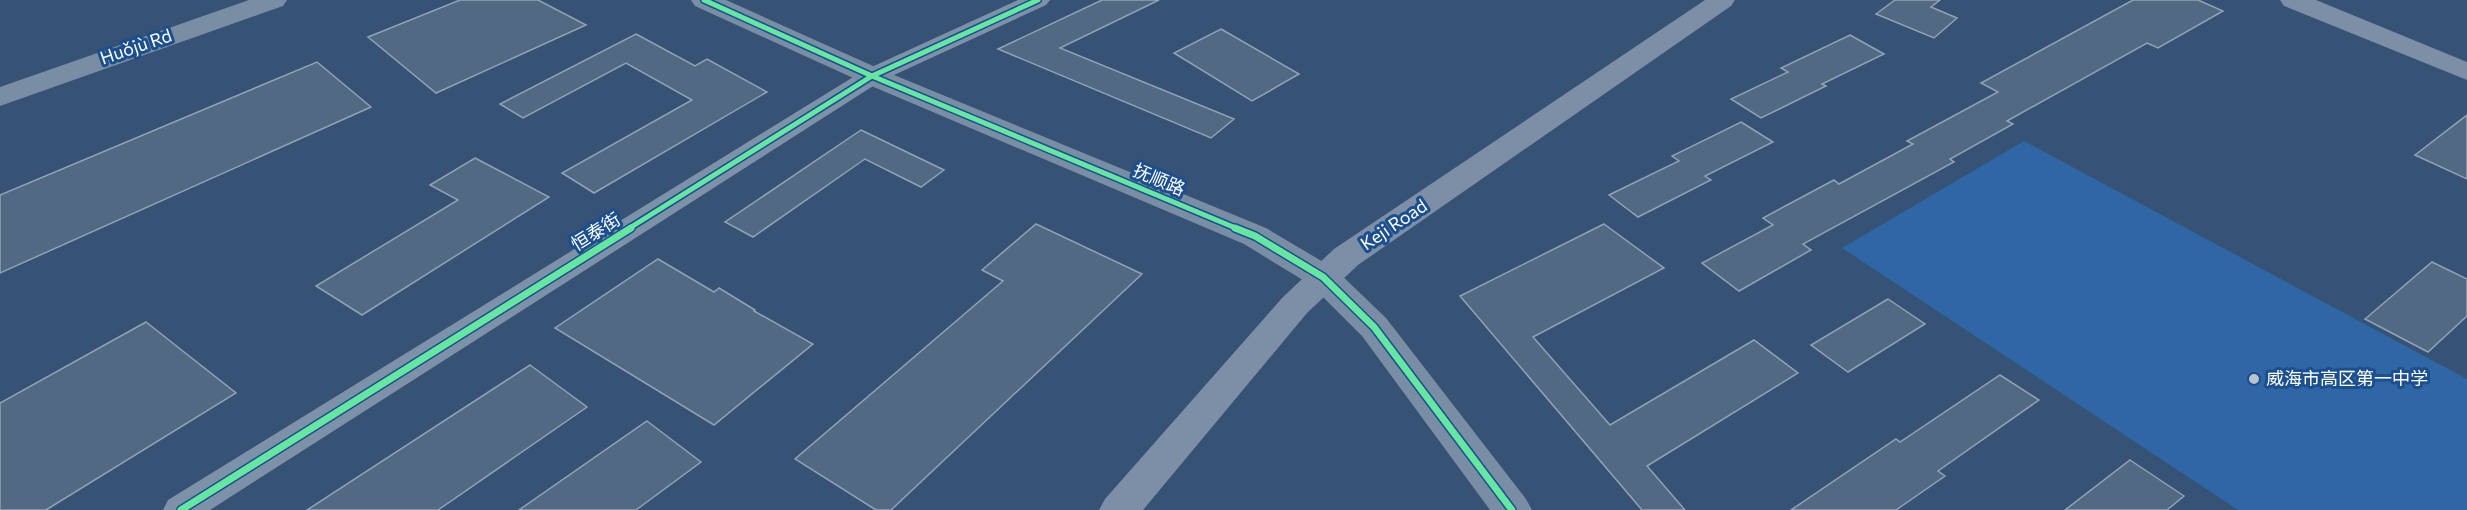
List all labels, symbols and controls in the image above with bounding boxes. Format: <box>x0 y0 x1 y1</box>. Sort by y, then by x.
street label: Huǒjù Rd <box>97 24 174 69</box>
street label: 抚顺路 <box>1130 158 1189 200</box>
street label: Keji Road <box>1356 194 1431 254</box>
street label: 恒泰街 <box>567 208 624 255</box>
place label: 威海市高区第一中学 <box>2266 367 2428 389</box>
marker: 威海市高区第一中学 <box>2247 372 2261 386</box>

